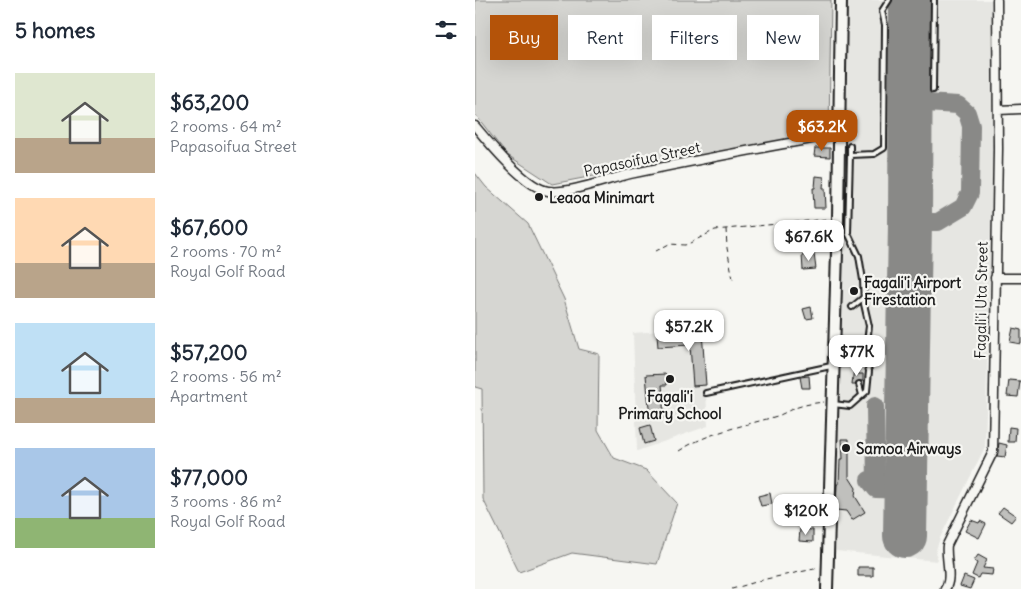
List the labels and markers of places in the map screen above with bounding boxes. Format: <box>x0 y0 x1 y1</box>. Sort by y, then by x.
pin: $63.2K <box>781 110 863 152</box>
place label: Leaoa Minimart <box>549 188 655 207</box>
marker: Leaoa Minimart <box>533 191 545 203</box>
pin: $67.6K <box>768 220 850 262</box>
place label: Fagali'i Airport Firestation <box>864 273 962 309</box>
marker: Fagali'i Airport Firestation <box>848 285 860 297</box>
pin: $57.2K <box>648 310 730 352</box>
pin: $77K <box>827 334 887 377</box>
marker: Fagali'i Primary School <box>664 373 676 385</box>
place label: Fagali'i Primary School <box>618 387 722 424</box>
place label: Samoa Airways <box>856 439 962 459</box>
marker: Samoa Airways <box>840 442 852 454</box>
pin: $120K <box>771 494 841 536</box>

